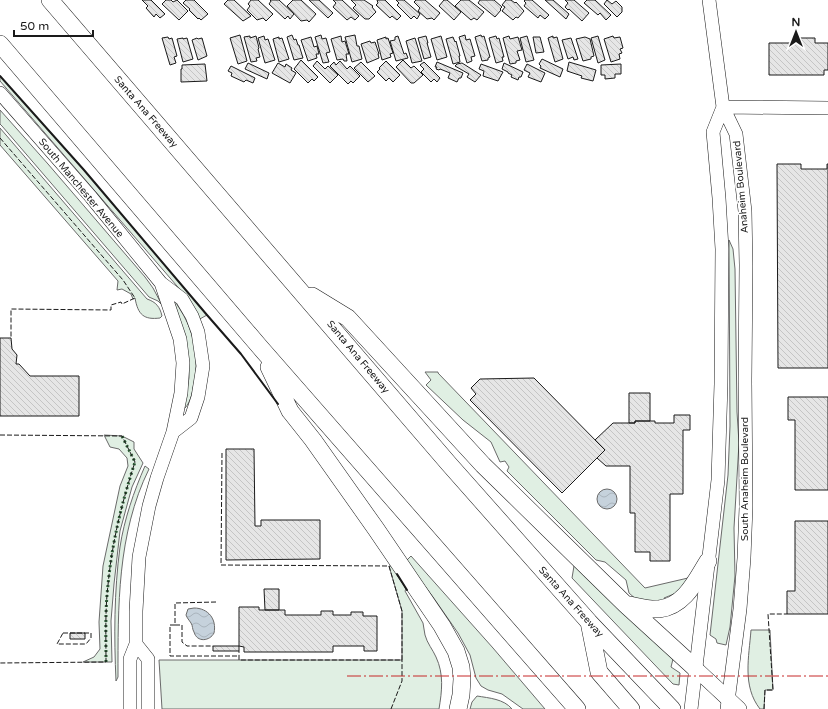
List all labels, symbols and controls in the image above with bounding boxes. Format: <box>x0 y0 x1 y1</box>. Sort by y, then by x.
scale bar <box>14 12 93 38</box>
north arrow <box>776 12 816 52</box>
text: N <box>792 16 800 29</box>
text: 50 m <box>20 19 49 33</box>
street label: Santa Ana Freeway <box>112 74 181 151</box>
street label: South Manchester Avenue <box>36 136 126 240</box>
street label: Anaheim Boulevard <box>731 140 751 234</box>
street label: Santa Ana Freeway <box>324 318 392 396</box>
street label: South Anaheim Boulevard <box>739 417 751 541</box>
street label: Santa Ana Freeway <box>536 564 606 640</box>

